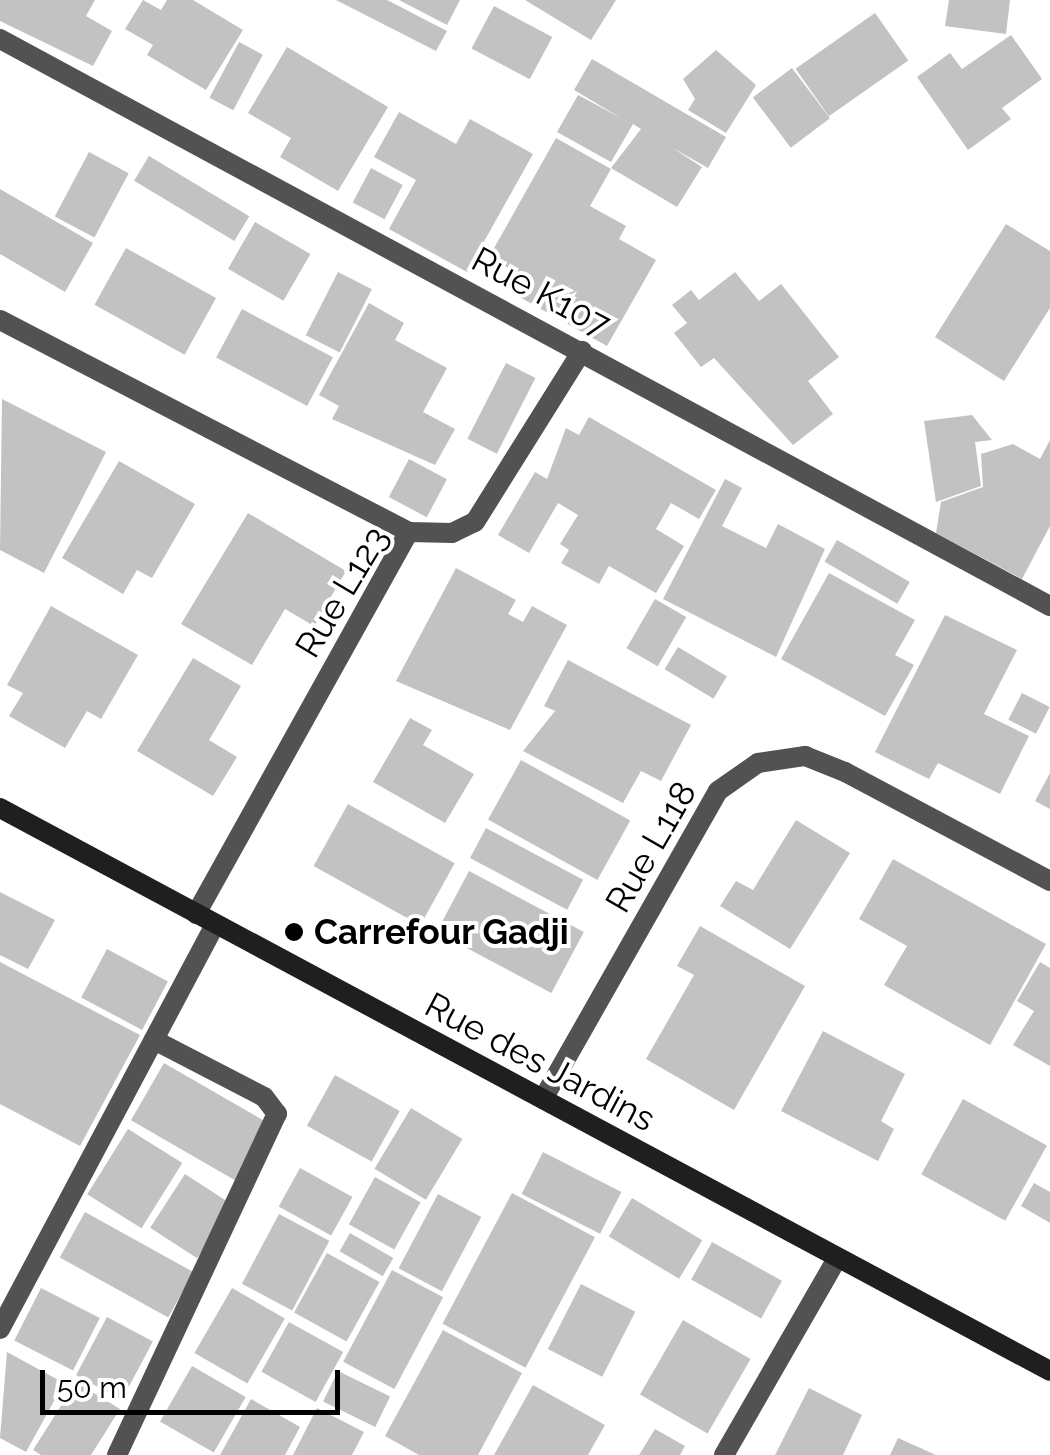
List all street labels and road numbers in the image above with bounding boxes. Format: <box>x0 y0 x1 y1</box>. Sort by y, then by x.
street label: Rue K107 <box>465 238 617 346</box>
street label: Rue L123 <box>287 519 397 665</box>
street label: Rue L118 <box>597 774 705 920</box>
street label: Rue des Jardins <box>418 984 662 1140</box>

